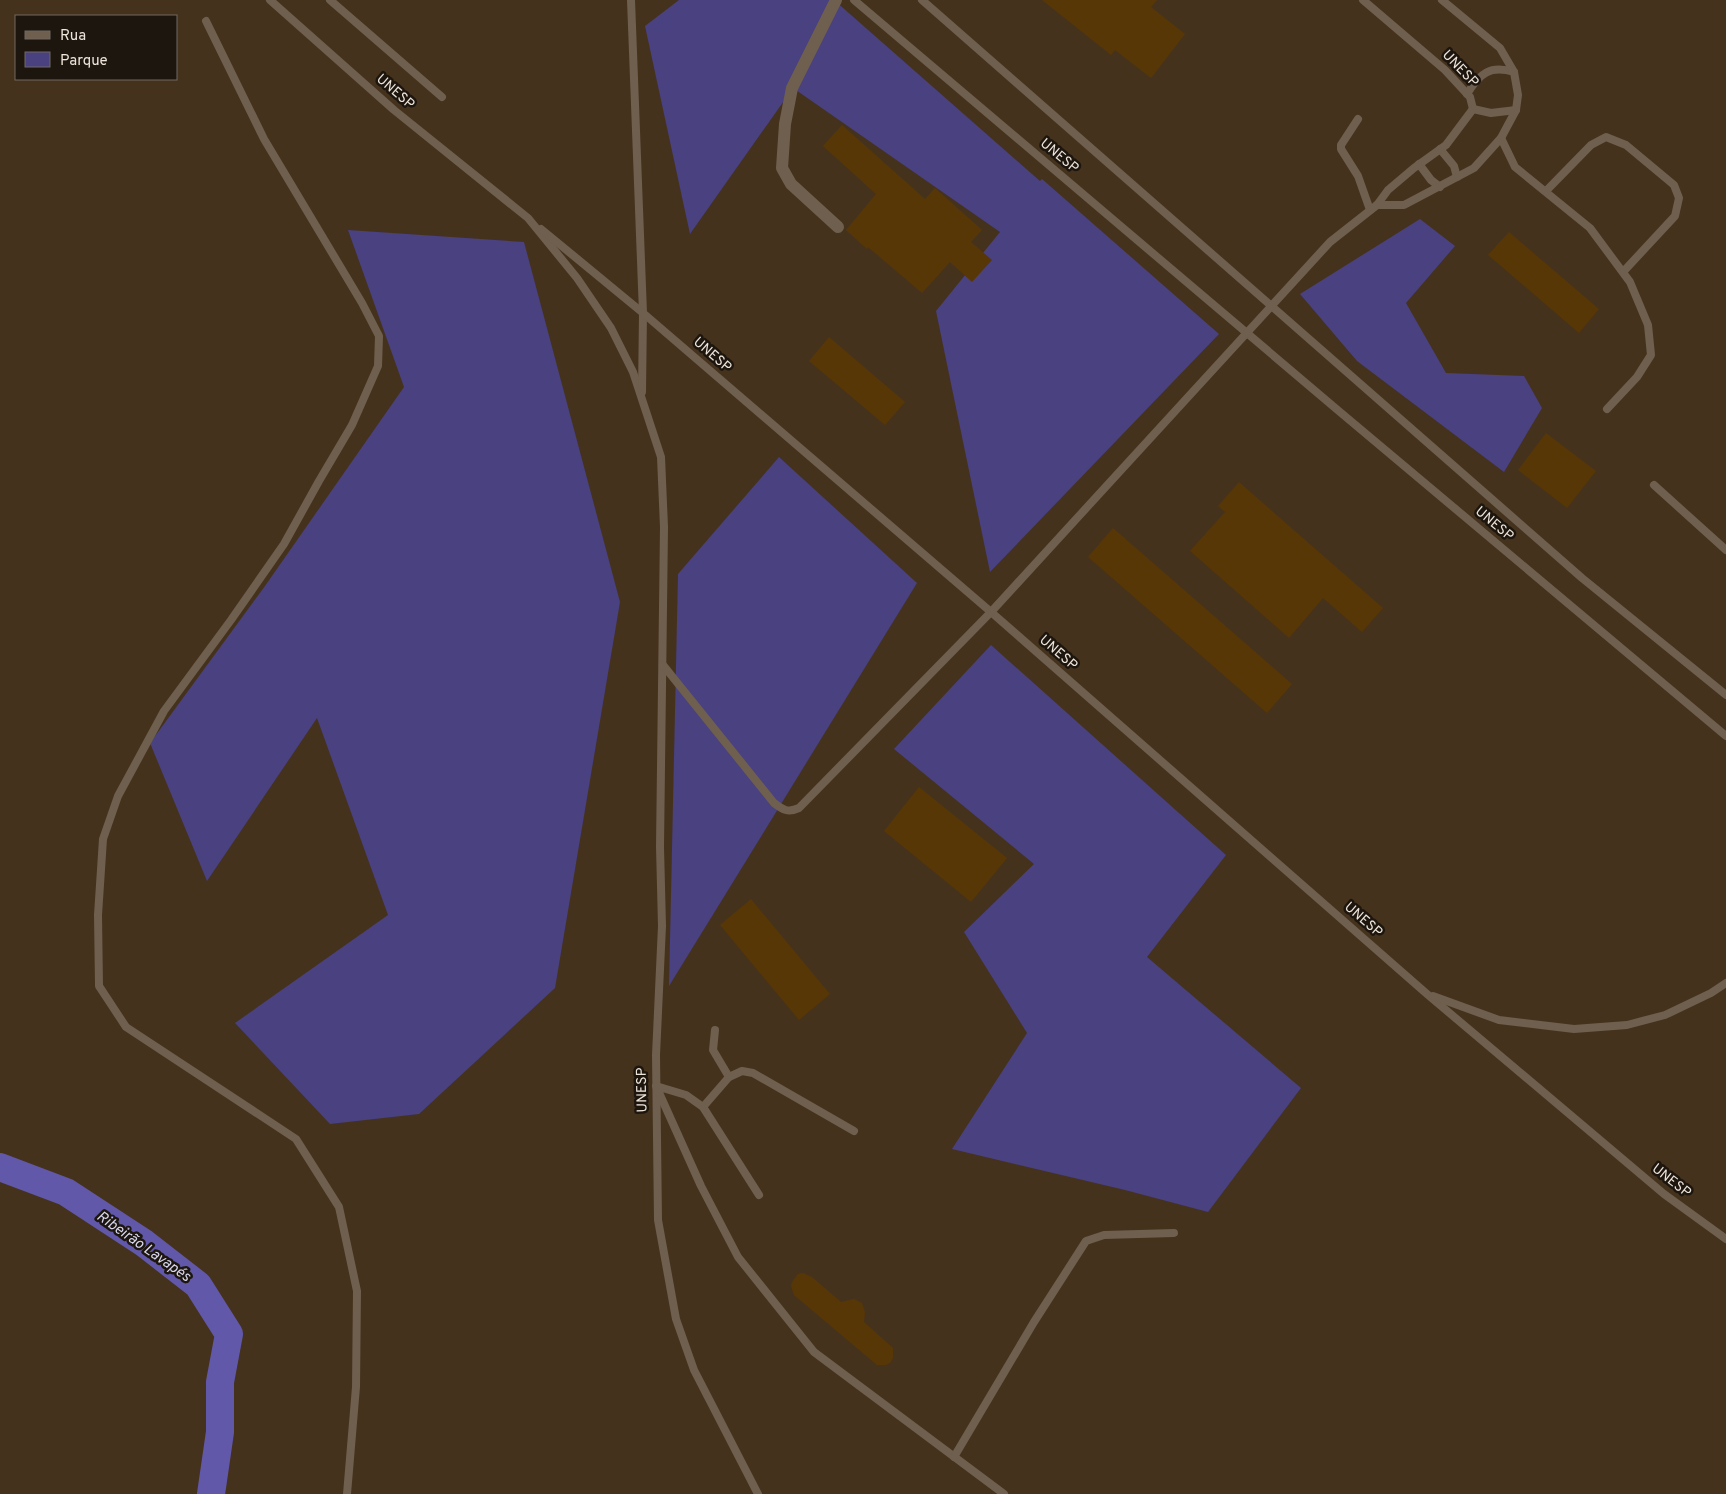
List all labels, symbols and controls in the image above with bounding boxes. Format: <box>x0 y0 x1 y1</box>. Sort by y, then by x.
legend <box>15 15 178 80</box>
text: Rua <box>60 27 86 46</box>
street label: UNESP <box>1438 47 1482 91</box>
text: Parque <box>60 52 108 71</box>
street label: UNESP <box>372 71 418 113</box>
street label: UNESP <box>1036 135 1082 177</box>
street label: UNESP <box>689 334 735 376</box>
street label: UNESP <box>1471 503 1517 545</box>
street label: UNESP <box>1035 632 1081 674</box>
street label: UNESP <box>1340 899 1386 941</box>
street label: UNESP <box>634 1067 651 1113</box>
street label: UNESP <box>1648 1161 1694 1202</box>
water label: Ribeirão Lavapés <box>92 1208 194 1287</box>

